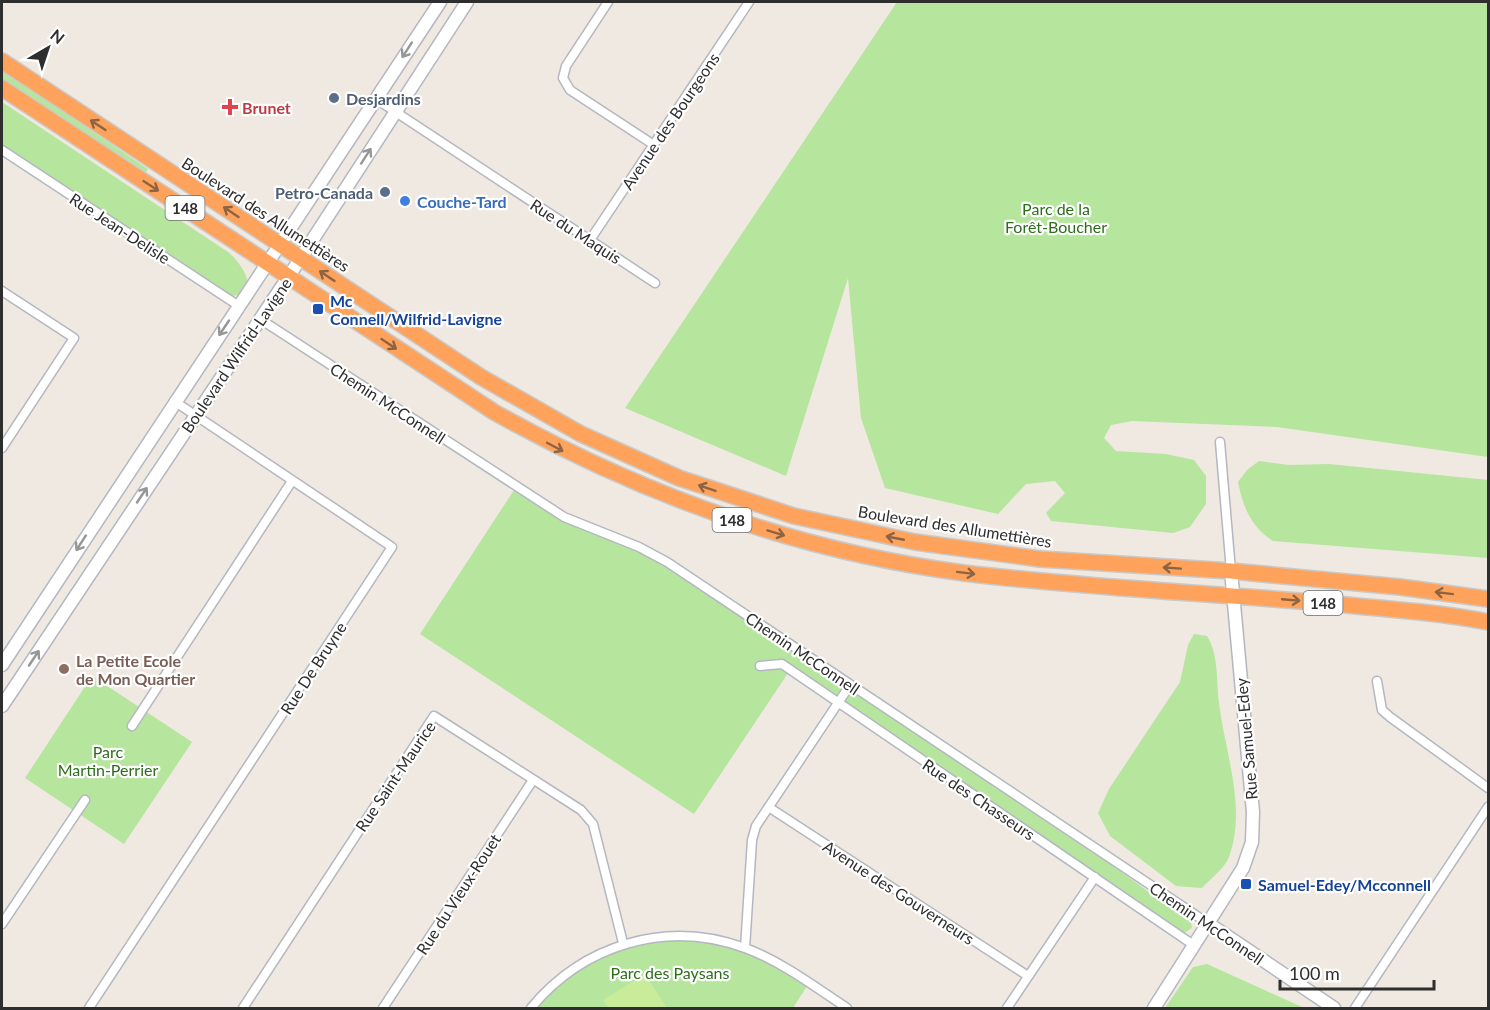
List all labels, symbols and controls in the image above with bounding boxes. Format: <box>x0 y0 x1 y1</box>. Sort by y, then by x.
north arrow <box>18 18 78 78</box>
text: N <box>47 25 69 47</box>
one-way arrow <box>401 42 414 59</box>
street label: Avenue des Bourgeons <box>617 49 723 193</box>
place label: Desjardins <box>346 89 421 108</box>
marker: Desjardins <box>327 91 341 105</box>
place label: Brunet <box>242 98 291 117</box>
marker: Brunet <box>223 100 237 114</box>
one-way arrow <box>91 119 107 131</box>
one-way arrow <box>360 148 372 165</box>
street label: Boulevard des Allumettières <box>179 153 353 275</box>
one-way arrow <box>142 180 159 192</box>
place label: Petro-Canada <box>275 183 373 202</box>
marker: Petro-Canada <box>378 185 392 199</box>
street label: Rue Jean-Delisle <box>66 189 174 267</box>
place label: Couche-Tard <box>417 192 507 211</box>
marker: Couche-Tard <box>398 194 412 208</box>
street label: Rue du Maquis <box>527 195 625 267</box>
road number: 148 <box>166 196 204 220</box>
park label: Parc de la Forêt-Boucher <box>1005 199 1107 236</box>
one-way arrow <box>223 206 239 218</box>
one-way arrow <box>318 269 335 282</box>
street label: Boulevard Wilfrid-Lavigne <box>177 274 295 436</box>
place label: Mc Connell/Wilfrid-Lavigne <box>330 291 502 328</box>
marker: Mc Connell/Wilfrid-Lavigne <box>311 302 325 316</box>
one-way arrow <box>217 320 230 337</box>
one-way arrow <box>381 338 397 350</box>
street label: Chemin McConnell <box>327 359 449 447</box>
one-way arrow <box>546 441 563 453</box>
one-way arrow <box>698 481 717 492</box>
one-way arrow <box>136 487 148 504</box>
street label: Boulevard des Allumettières <box>857 501 1053 551</box>
road number: 148 <box>712 508 752 532</box>
one-way arrow <box>766 528 785 539</box>
one-way arrow <box>886 532 905 543</box>
one-way arrow <box>75 535 87 551</box>
one-way arrow <box>1163 562 1183 573</box>
one-way arrow <box>956 567 976 578</box>
one-way arrow <box>1435 587 1455 598</box>
road number: 148 <box>1304 591 1342 615</box>
one-way arrow <box>1281 595 1301 606</box>
street label: Chemin McConnell <box>742 608 864 698</box>
street label: Rue De Bruyne <box>276 618 350 718</box>
one-way arrow <box>28 650 40 666</box>
place label: La Petite Ecole de Mon Quartier <box>76 651 195 688</box>
marker: La Petite Ecole de Mon Quartier <box>57 662 71 676</box>
street label: Rue Samuel-Edey <box>1231 677 1261 801</box>
street label: Rue Saint-Maurice <box>351 717 439 835</box>
park label: Parc Martin-Perrier <box>58 742 158 779</box>
street label: Rue des Chasseurs <box>919 754 1039 844</box>
street label: Rue du Vieux-Rouet <box>412 830 504 958</box>
street label: Avenue des Gouverneurs <box>820 836 978 948</box>
place label: Samuel-Edey/Mcconnell <box>1258 875 1431 894</box>
marker: Samuel-Edey/Mcconnell <box>1239 877 1253 891</box>
street label: Chemin McConnell <box>1146 878 1268 968</box>
scale bar <box>1280 953 1434 991</box>
text: 100 m <box>1289 962 1340 984</box>
park label: Parc des Paysans <box>611 963 730 982</box>

